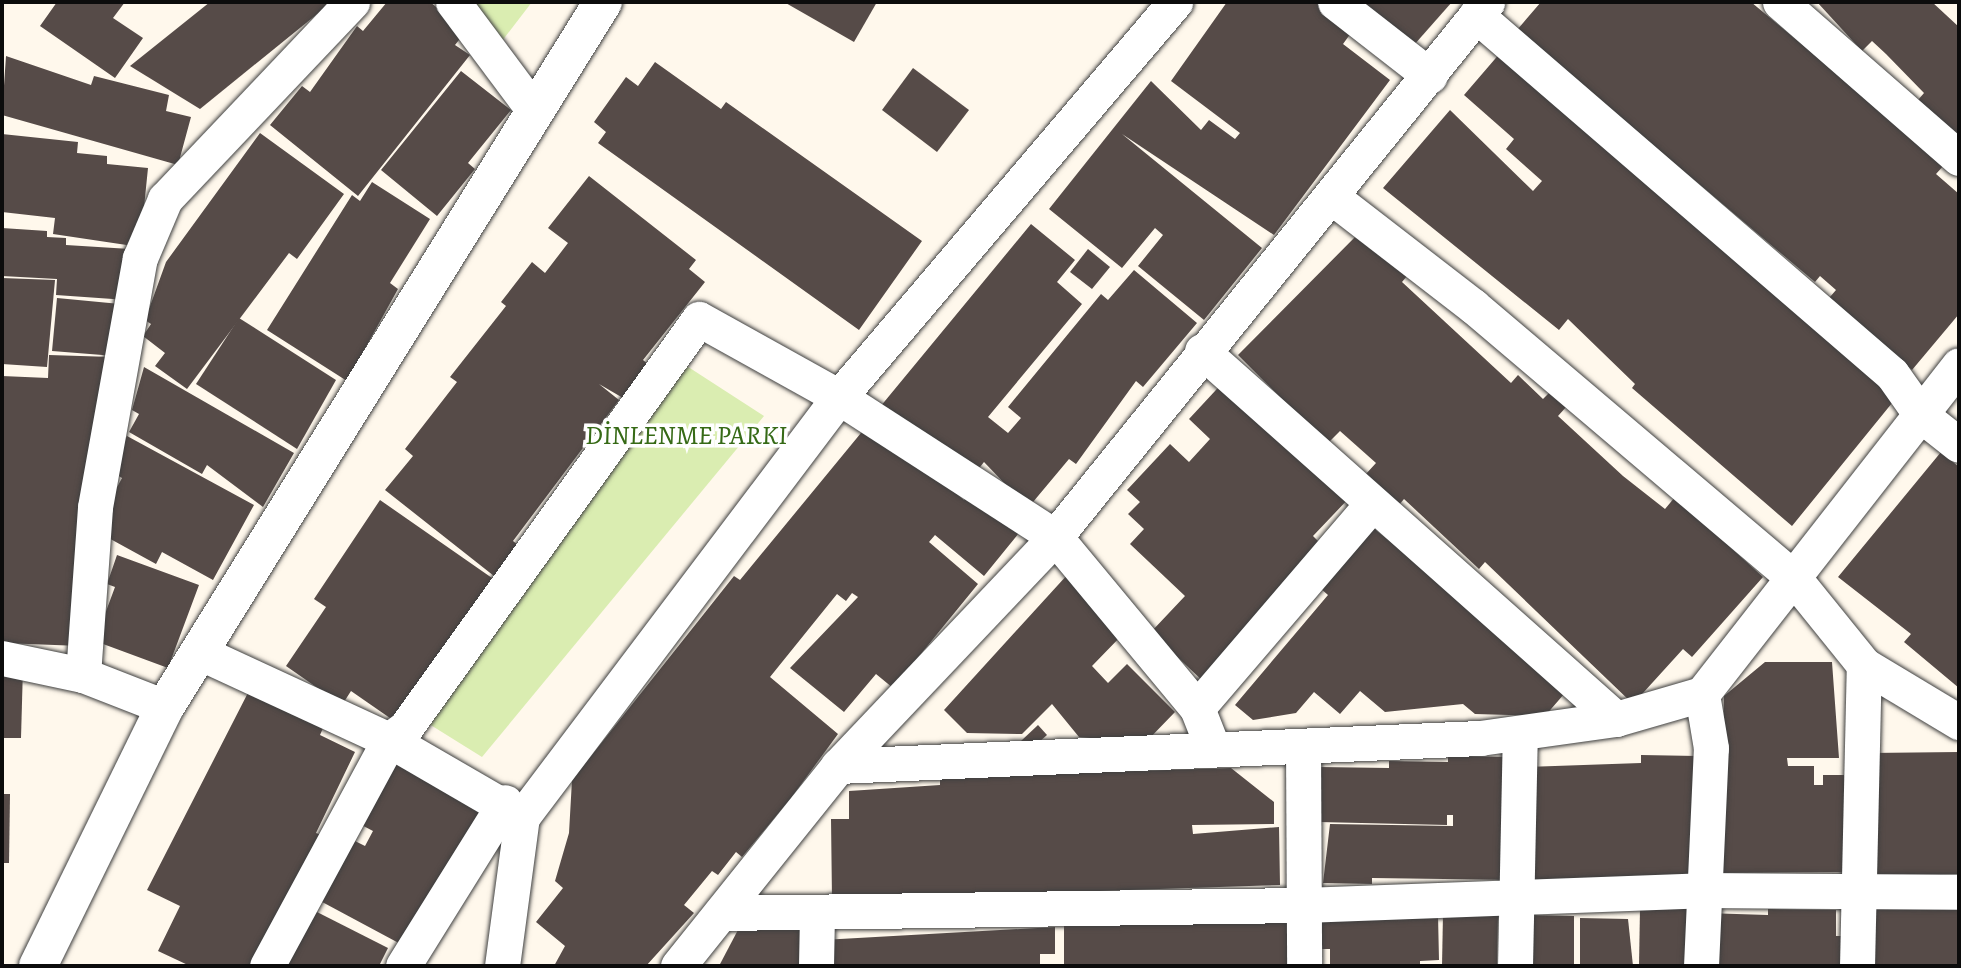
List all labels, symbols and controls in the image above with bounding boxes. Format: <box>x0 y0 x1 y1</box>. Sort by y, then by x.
park label: DİNLENME PARKI <box>585 420 787 448</box>

